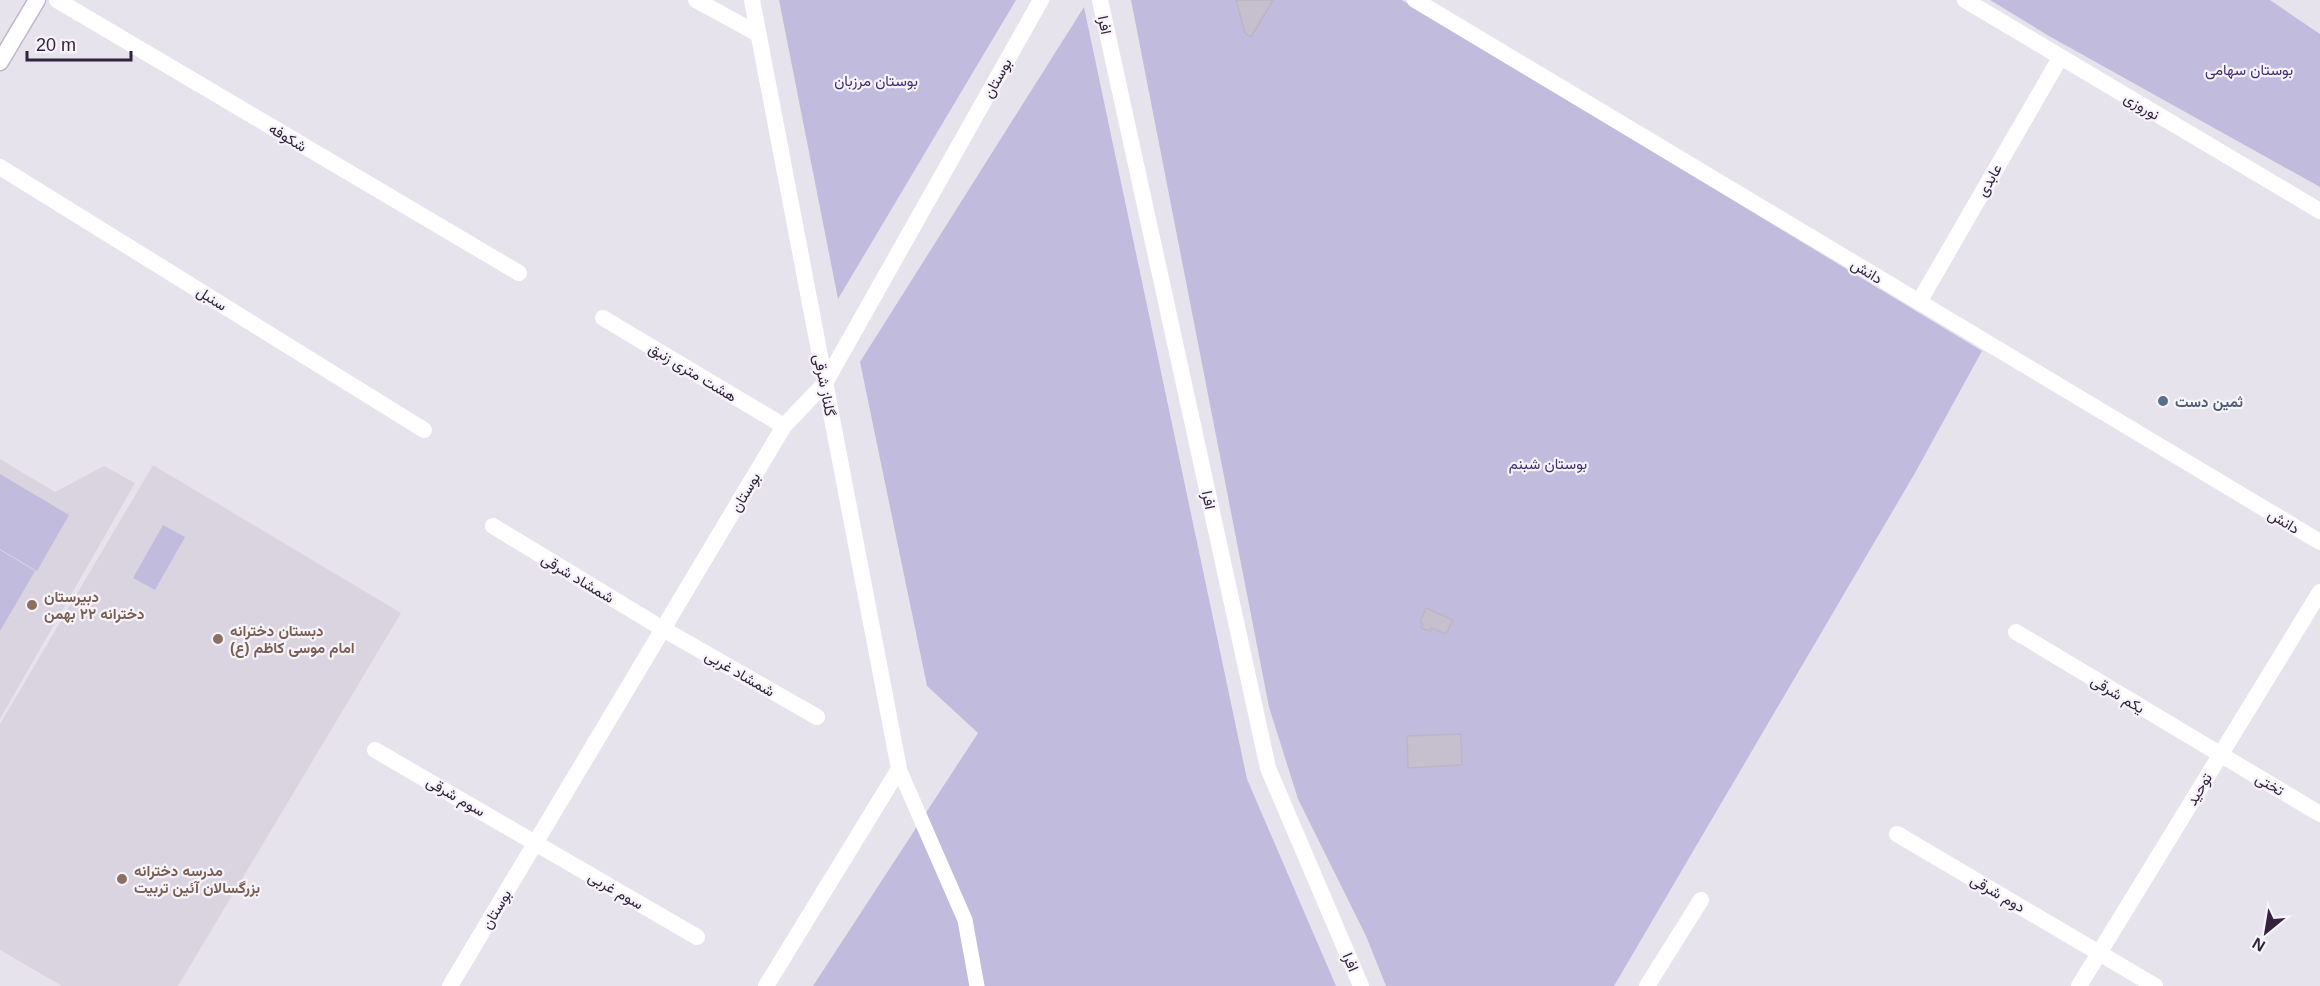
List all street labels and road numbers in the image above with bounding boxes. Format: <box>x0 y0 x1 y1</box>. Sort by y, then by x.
street label: افرا <box>1094 14 1115 36</box>
street label: بوستان <box>979 55 1016 101</box>
street label: نوروزی <box>2120 89 2163 125</box>
street label: شکوفه <box>266 119 310 156</box>
street label: عابدی <box>1973 161 2007 200</box>
street label: دانش <box>1847 255 1886 289</box>
street label: سنبل <box>193 282 230 315</box>
street label: هشت متری زنبق <box>645 339 740 407</box>
street label: گلناز شرقی <box>809 353 839 418</box>
street label: بوستان <box>727 469 764 515</box>
street label: افرا <box>1198 489 1219 511</box>
street label: دانش <box>2264 505 2303 539</box>
street label: شمشاد شرقی <box>538 550 617 608</box>
street label: شمشاد غربی <box>701 646 778 701</box>
street label: یکم شرقی <box>2087 671 2148 718</box>
street label: توحید <box>2183 769 2216 809</box>
street label: تختی <box>2252 769 2288 801</box>
street label: سوم شرقی <box>423 772 488 821</box>
street label: سوم غربی <box>585 868 647 914</box>
street label: دوم شرقی <box>1967 871 2028 917</box>
street label: بوستان <box>478 886 515 932</box>
street label: افرا <box>1339 950 1362 974</box>

